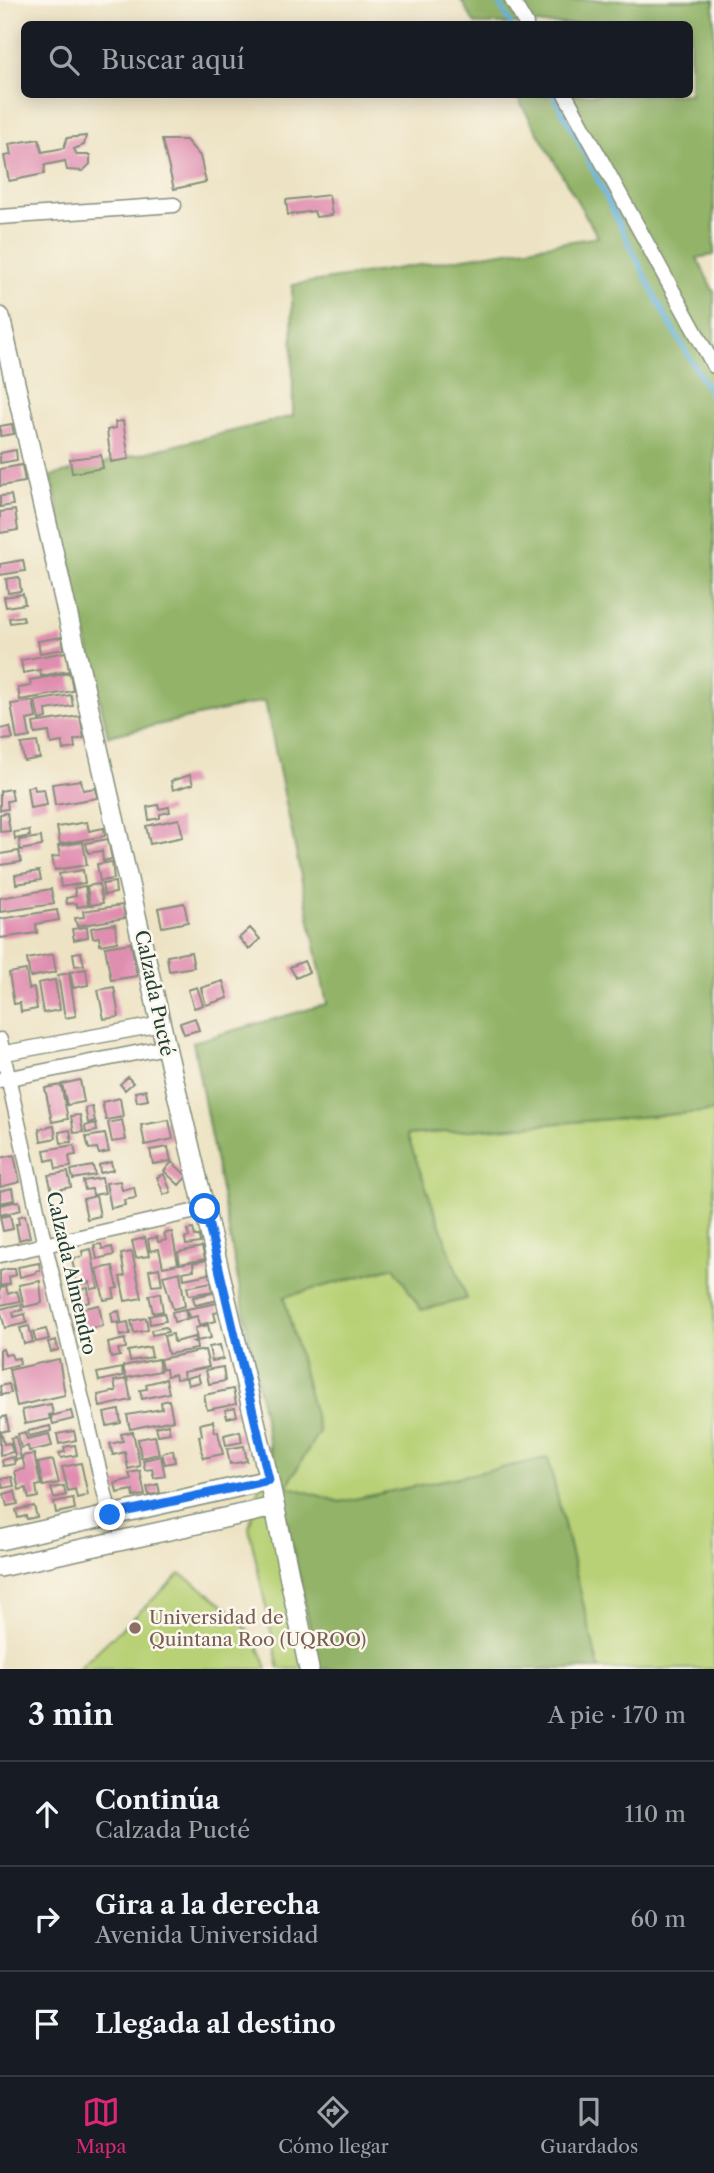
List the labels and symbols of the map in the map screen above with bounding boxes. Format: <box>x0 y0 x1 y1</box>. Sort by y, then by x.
street label: Calzada Pucté <box>130 928 179 1058</box>
street label: Calzada Almendro <box>42 1189 101 1357</box>
route start <box>189 1193 220 1224</box>
route end <box>94 1499 125 1530</box>
place label: Universidad de Quintana Roo (UQROO) <box>149 1606 366 1651</box>
marker: Universidad de Quintana Roo (UQROO) <box>127 1620 143 1636</box>

